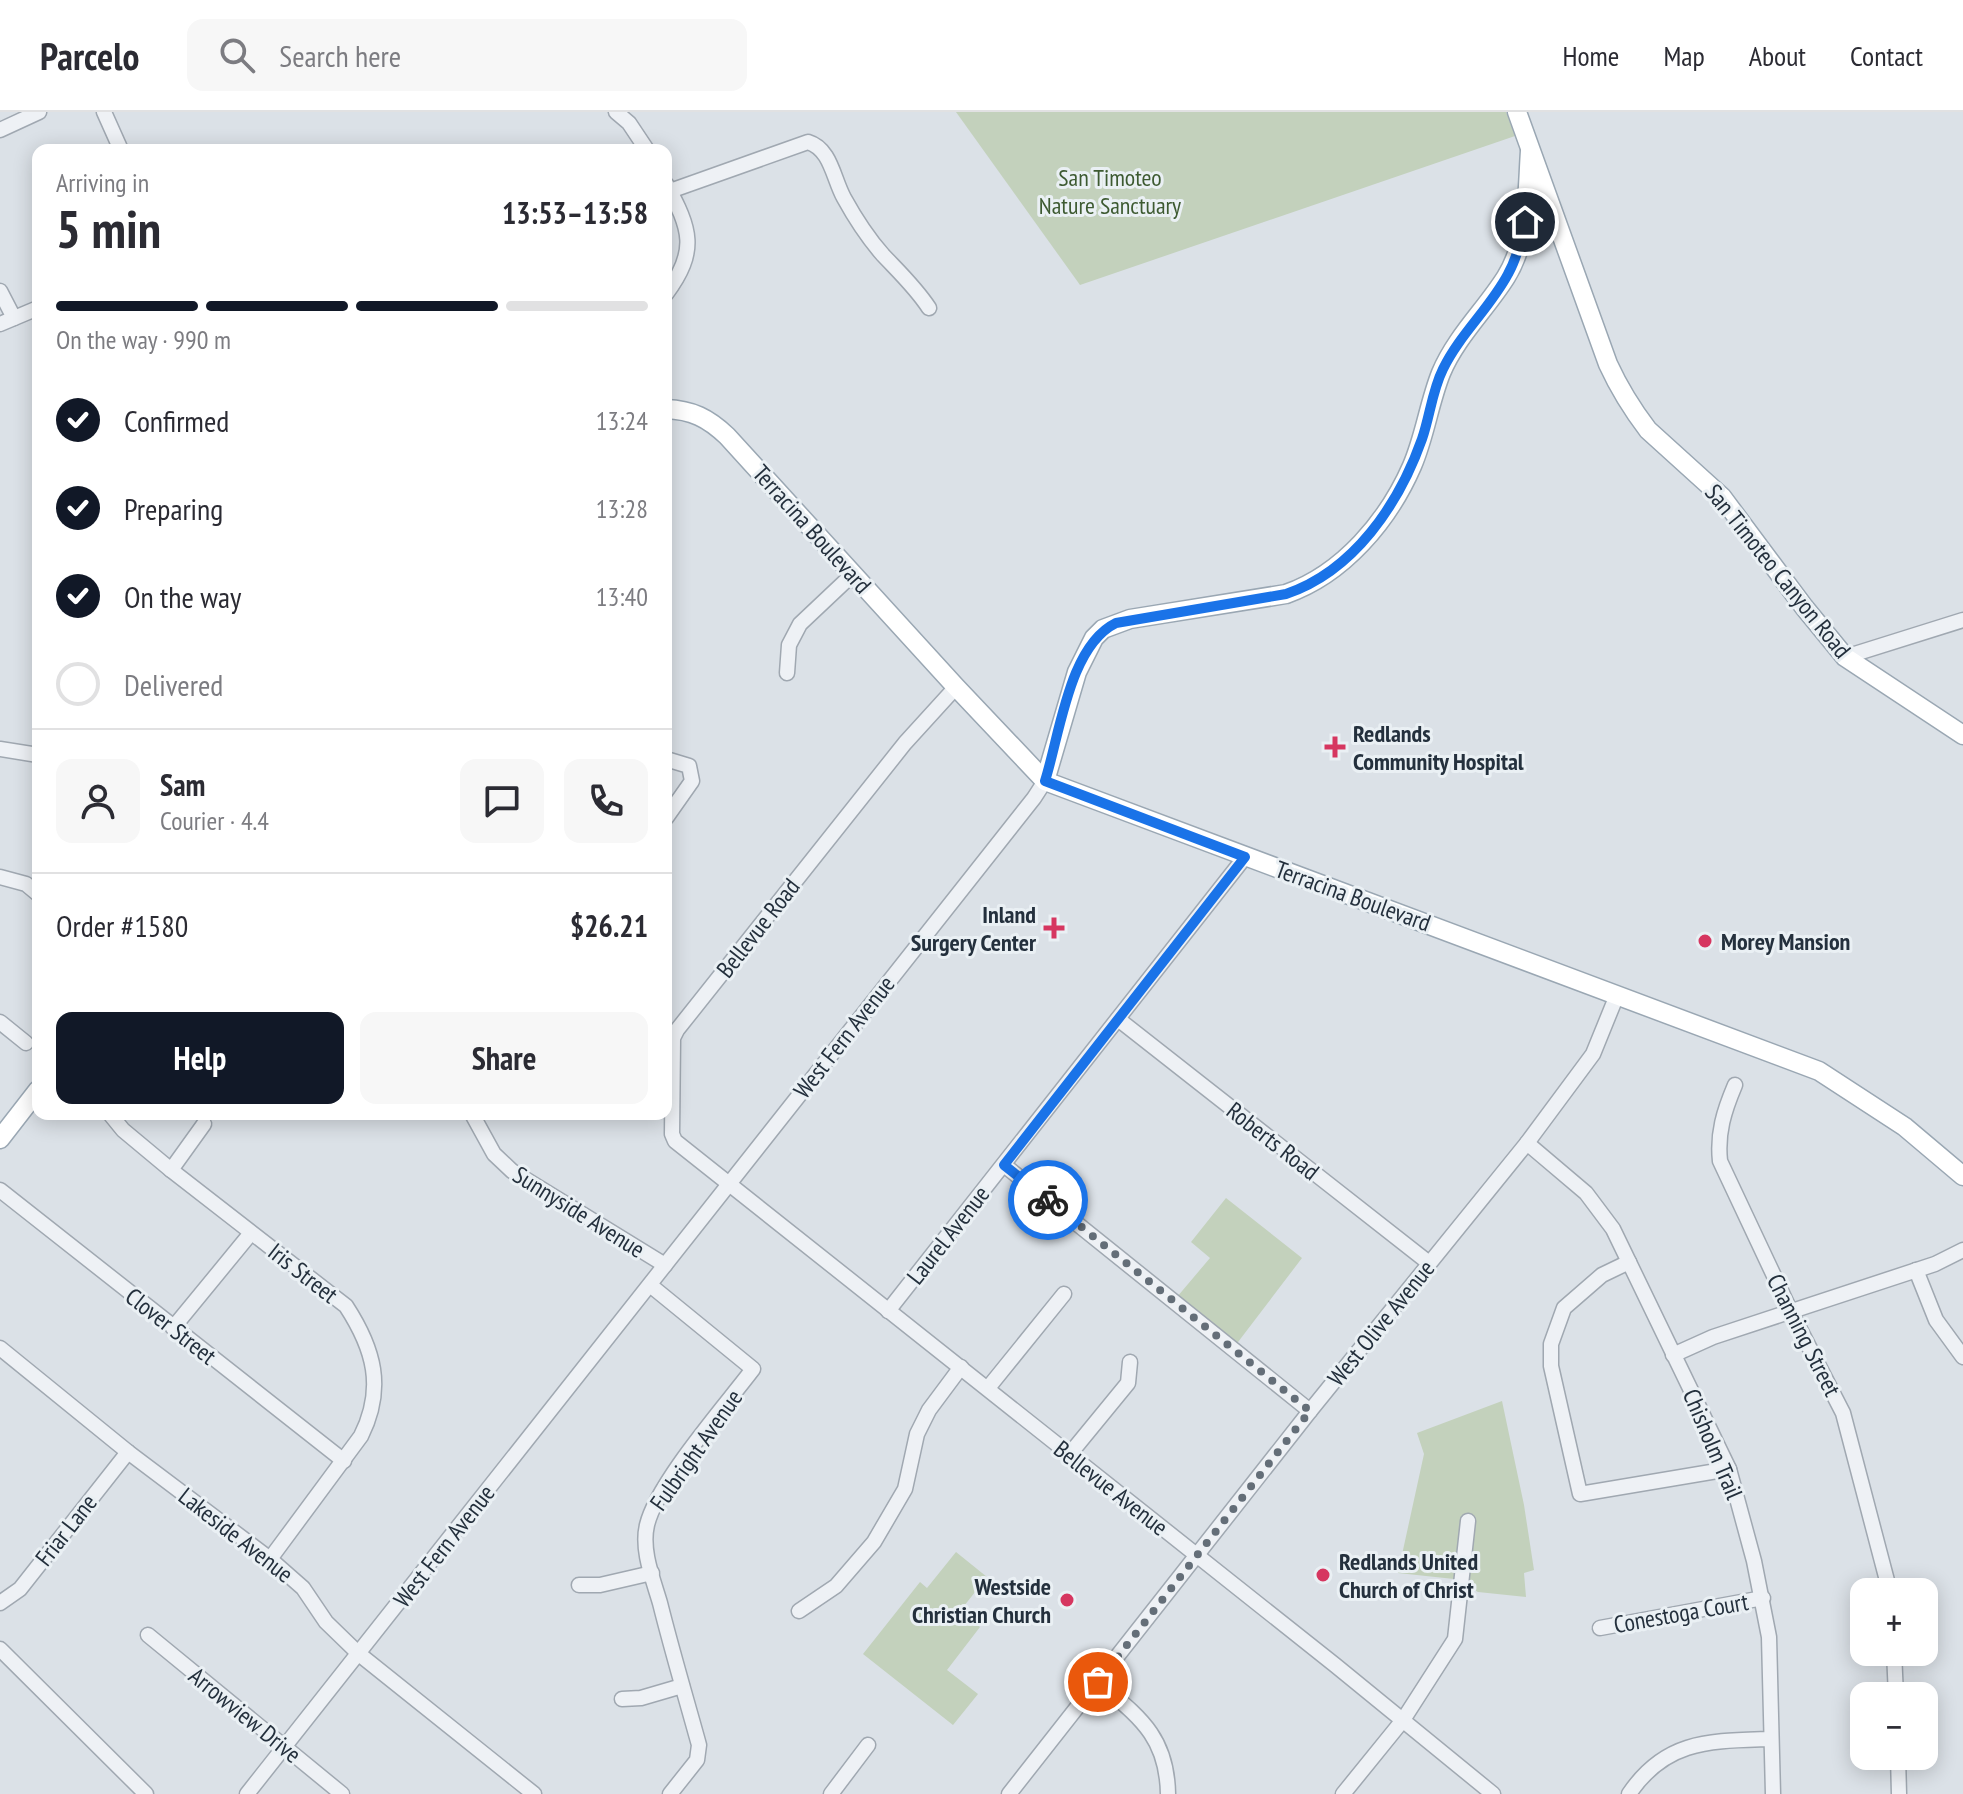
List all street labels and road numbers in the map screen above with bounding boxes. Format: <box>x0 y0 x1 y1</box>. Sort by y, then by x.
street label: Terracina Boulevard <box>746 458 878 600</box>
street label: San Timoteo Canyon Road <box>1698 478 1858 664</box>
street label: Terracina Boulevard <box>1271 854 1435 938</box>
street label: Bellevue Road <box>710 872 806 984</box>
street label: West Fern Avenue <box>787 970 901 1104</box>
street label: Roberts Road <box>1220 1095 1326 1187</box>
street label: Sunnyside Avenue <box>507 1159 651 1265</box>
street label: Laurel Avenue <box>900 1179 996 1291</box>
street label: Iris Street <box>262 1236 344 1310</box>
street label: West Olive Avenue <box>1321 1254 1441 1392</box>
street label: Channing Street <box>1760 1269 1848 1402</box>
street label: Clover Street <box>119 1281 223 1371</box>
street label: Fulbright Avenue <box>643 1383 749 1517</box>
street label: Chisholm Trail <box>1676 1384 1750 1504</box>
street label: Bellevue Avenue <box>1048 1434 1174 1542</box>
street label: West Fern Avenue <box>387 1479 501 1613</box>
street label: Lakeside Avenue <box>172 1481 300 1589</box>
street label: Friar Lane <box>28 1488 104 1572</box>
street label: Conestoga Court <box>1611 1586 1751 1640</box>
street label: Arrowview Drive <box>183 1660 307 1770</box>

